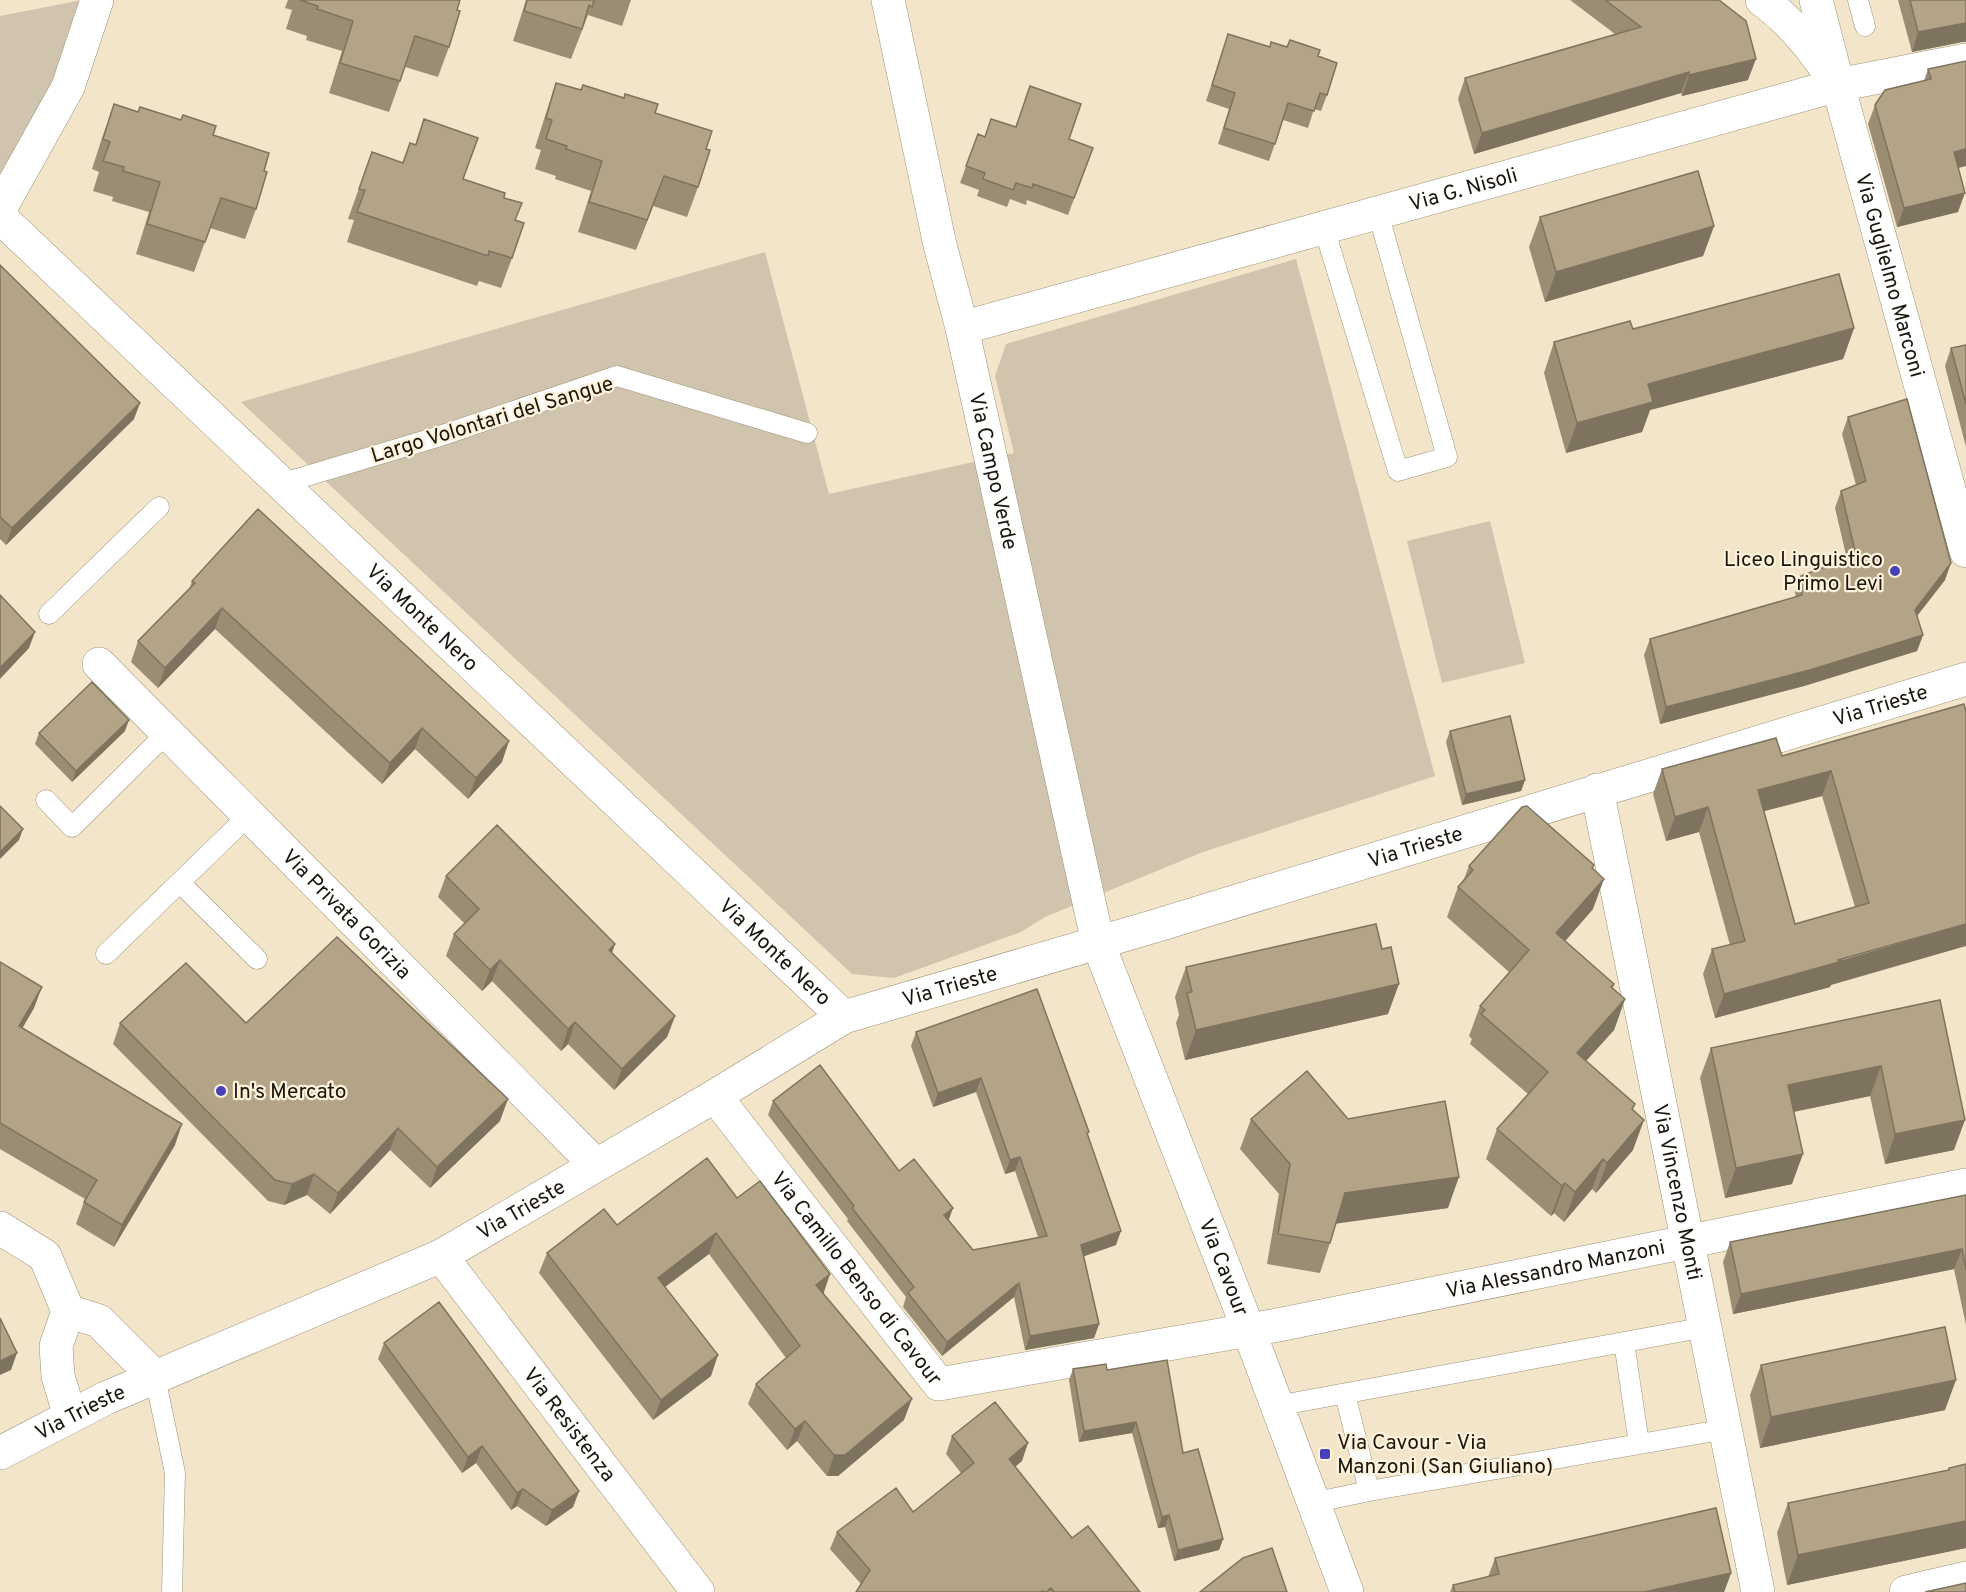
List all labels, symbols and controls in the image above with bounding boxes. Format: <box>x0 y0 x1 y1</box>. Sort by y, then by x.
street label: Via G. Nisoli <box>1406 163 1521 218</box>
street label: Via Guglielmo Marconi <box>1848 171 1930 380</box>
street label: Largo Volontari del Sangue <box>368 371 617 470</box>
street label: Via Campo Verde <box>962 390 1023 553</box>
place label: Liceo Linguistico Primo Levi <box>1724 547 1883 598</box>
street label: Via Monte Nero <box>359 559 483 678</box>
marker: Liceo Linguistico Primo Levi <box>1888 564 1902 578</box>
street label: Via Trieste <box>1830 679 1931 734</box>
street label: Via Trieste <box>1365 821 1466 875</box>
street label: Via Privata Gorizia <box>275 844 416 986</box>
street label: Via Monte Nero <box>712 893 836 1012</box>
street label: Via Trieste <box>899 961 1001 1014</box>
place label: In's Mercato <box>233 1079 347 1106</box>
marker: In's Mercato <box>214 1084 228 1098</box>
street label: Via Vincenzo Monti <box>1645 1102 1707 1283</box>
street label: Via Camillo Benso di Cavour <box>764 1167 947 1392</box>
street label: Via Trieste <box>473 1174 571 1247</box>
street label: Via Cavour <box>1192 1215 1254 1320</box>
street label: Via Alessandro Manzoni <box>1444 1235 1668 1305</box>
street label: Via Resistenza <box>516 1363 621 1488</box>
street label: Via Trieste <box>31 1379 130 1447</box>
place label: Via Cavour - Via Manzoni (San Giuliano) <box>1337 1430 1553 1481</box>
marker: Via Cavour - Via Manzoni (San Giuliano) <box>1318 1447 1332 1461</box>

